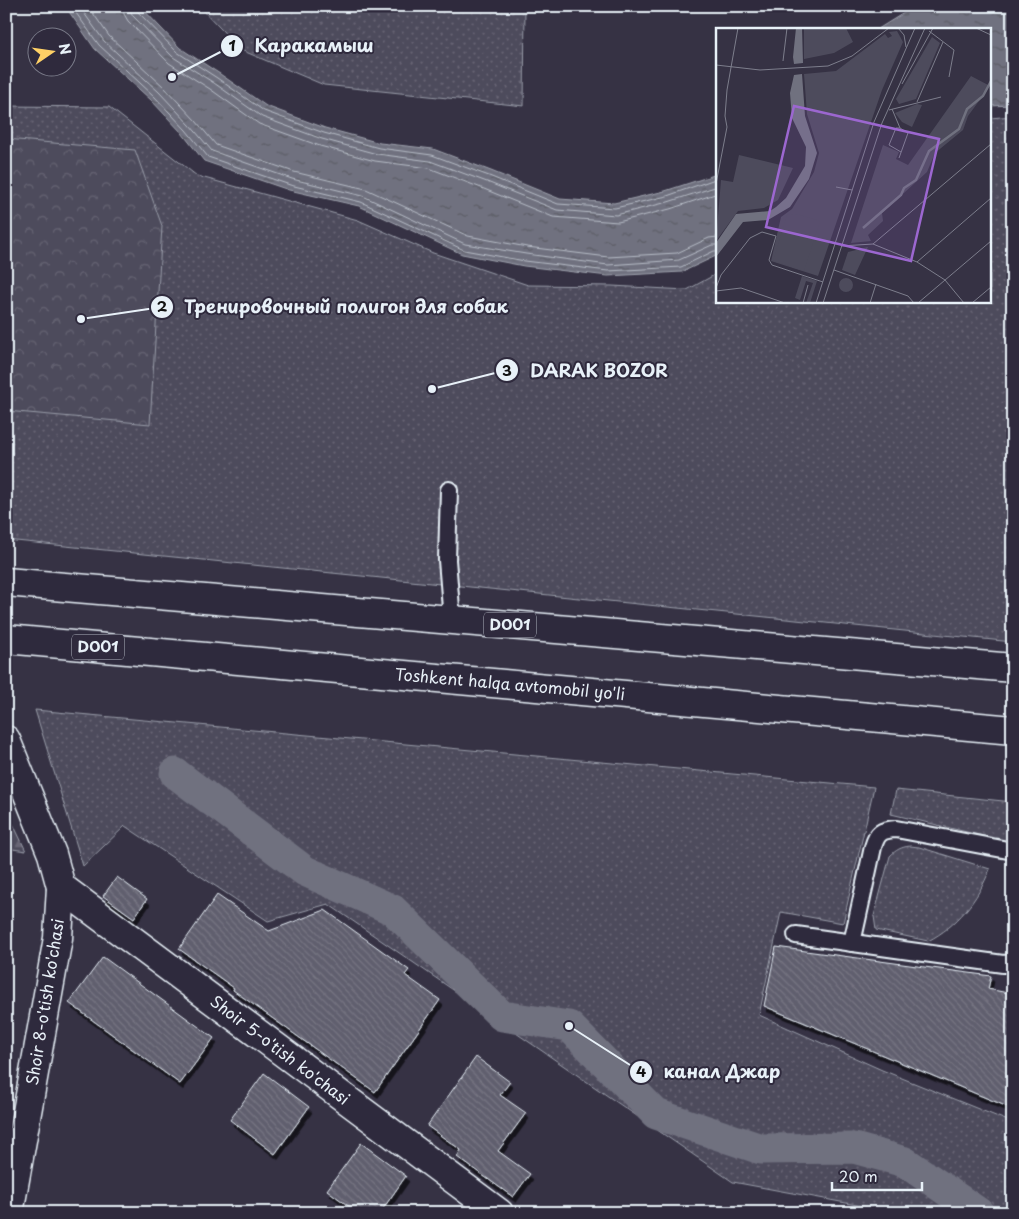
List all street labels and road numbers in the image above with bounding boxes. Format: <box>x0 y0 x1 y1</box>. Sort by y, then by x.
road number: D001 <box>484 612 536 638</box>
road number: D001 <box>72 634 124 660</box>
street label: Toshkent halqa avtomobil yo'li <box>394 661 626 705</box>
street label: Shoir 8-o'tish ko'chasi <box>19 917 69 1087</box>
street label: Shoir 5-o'tish ko'chasi <box>206 989 355 1110</box>

